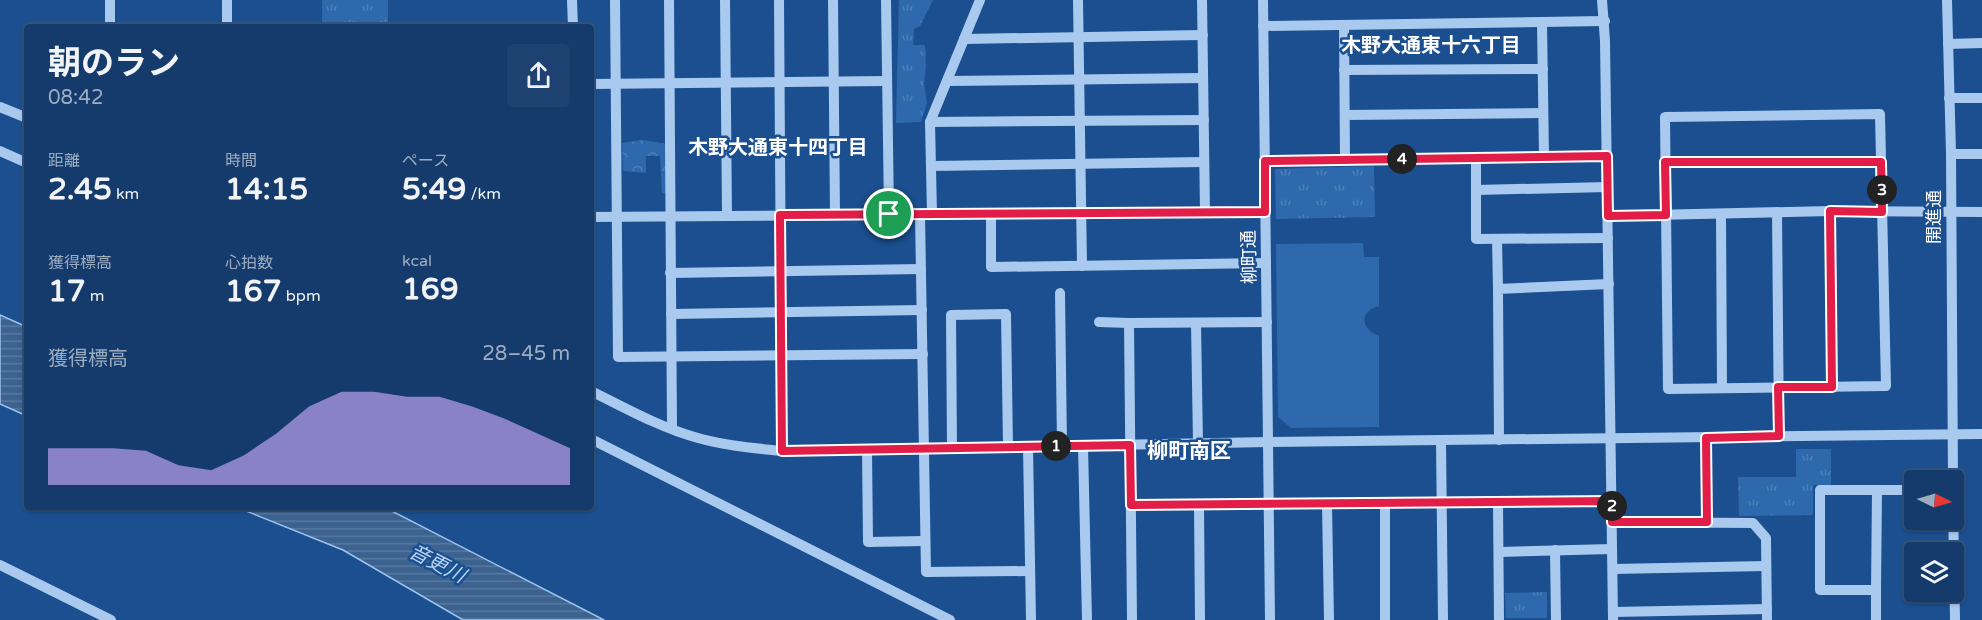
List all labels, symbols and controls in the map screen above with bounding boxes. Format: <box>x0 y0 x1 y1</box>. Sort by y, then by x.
district label: 木野大通東十六丁目 <box>1341 34 1521 58</box>
text: 朝のラン <box>48 44 180 83</box>
button: share <box>507 44 570 107</box>
text: 08:42 <box>48 86 103 110</box>
district label: 木野大通東十四丁目 <box>688 136 868 160</box>
pin: 4 <box>1387 144 1417 174</box>
text: 4 <box>1397 149 1407 169</box>
text: 距離 <box>48 151 80 171</box>
text: 時間 <box>225 151 257 171</box>
text: ペース <box>402 151 449 171</box>
text: 2.45 <box>48 171 112 208</box>
text: 14:15 <box>225 171 308 208</box>
text: 5:49 <box>402 171 466 208</box>
pin: 3 <box>1867 175 1897 205</box>
text: 3 <box>1877 180 1887 200</box>
text: km <box>112 184 139 204</box>
text: /km <box>466 184 501 204</box>
pin <box>863 188 914 239</box>
street label: 開進通 <box>1923 190 1945 244</box>
icon: arrive <box>872 197 905 230</box>
street label: 柳町通 <box>1238 230 1260 284</box>
text: kcal <box>402 251 432 271</box>
text: 獲得標高 <box>48 253 112 273</box>
text: 心拍数 <box>225 253 273 273</box>
text: 169 <box>402 271 459 308</box>
text: 17 <box>48 273 86 310</box>
text: 167 <box>225 273 282 310</box>
text: m <box>86 286 105 306</box>
text: bpm <box>282 286 321 306</box>
text: 28–45 m <box>482 342 570 366</box>
text: 獲得標高 <box>48 347 128 371</box>
pin: 1 <box>1041 431 1071 461</box>
text: 1 <box>1051 436 1061 456</box>
district label: 柳町南区 <box>1147 439 1231 464</box>
north arrow <box>1904 470 1964 530</box>
map controls <box>1904 470 1964 602</box>
pin: 2 <box>1597 491 1627 521</box>
text: 2 <box>1607 496 1617 516</box>
water label: 音更川 <box>405 540 471 589</box>
button: layers <box>1904 542 1964 602</box>

